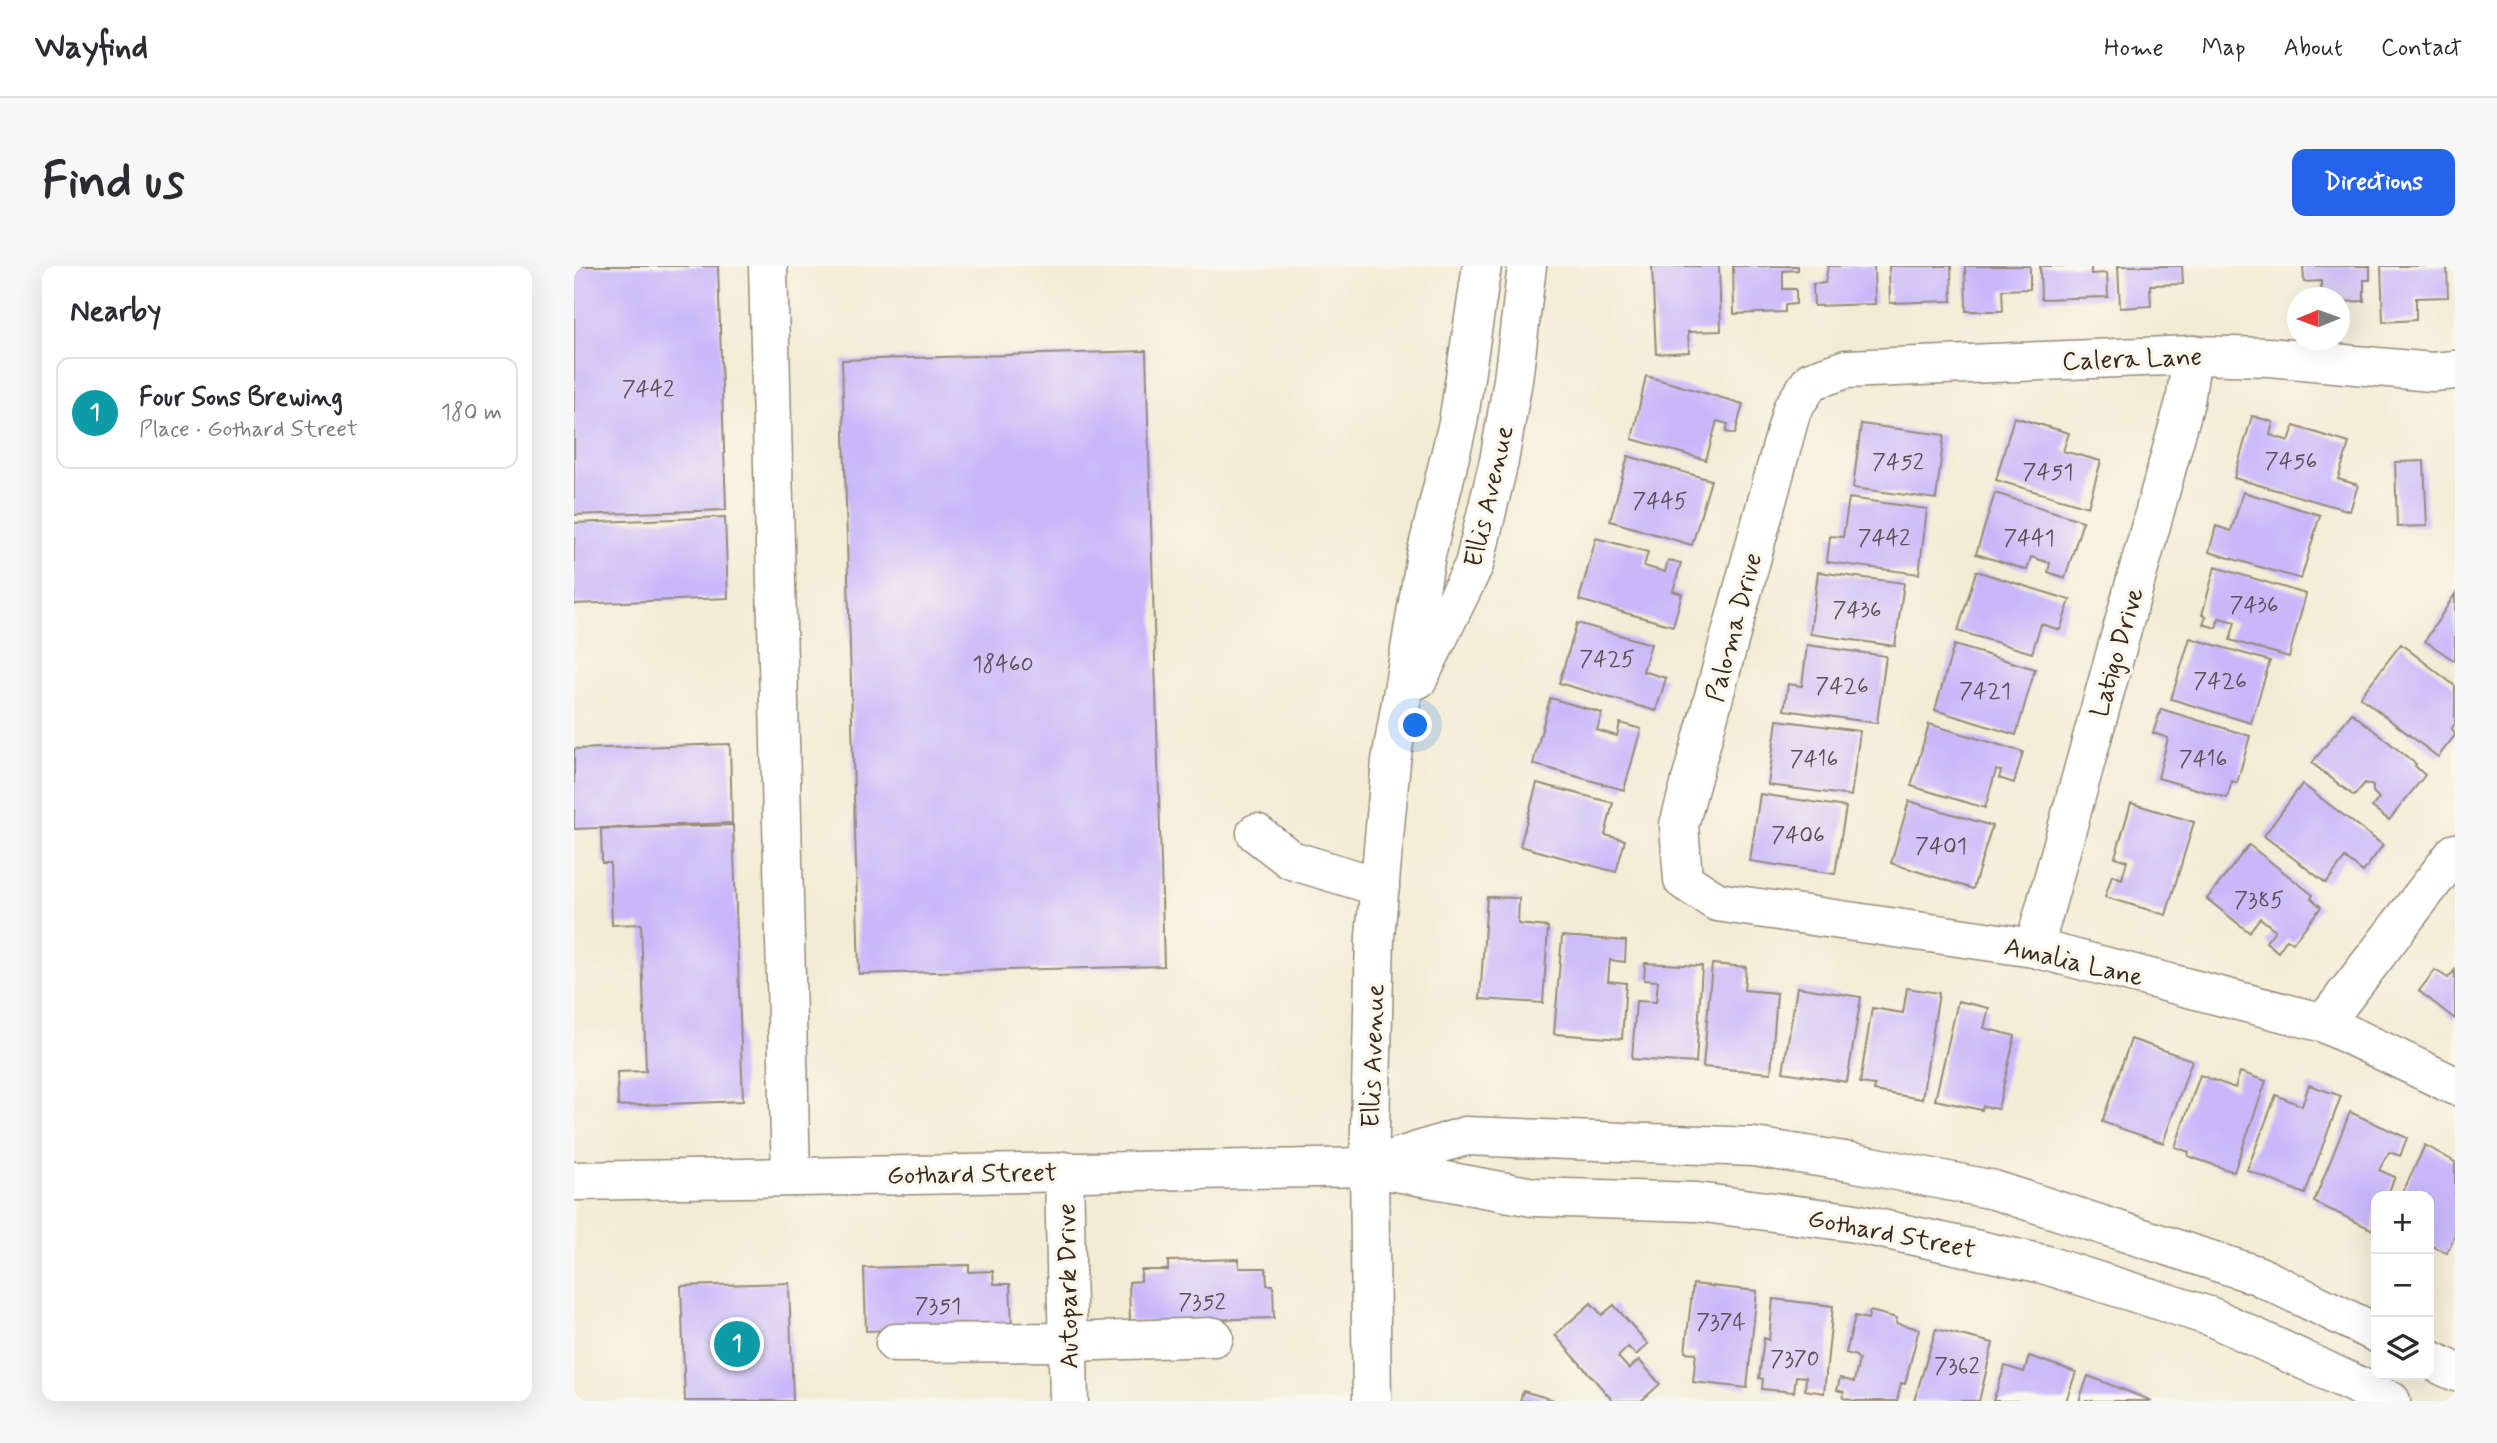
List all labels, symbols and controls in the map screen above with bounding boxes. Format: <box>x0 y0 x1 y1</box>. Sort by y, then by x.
text: Wayfind <box>35 26 148 70</box>
text: Home <box>2104 33 2164 64</box>
text: Map <box>2202 33 2246 64</box>
text: About <box>2284 33 2343 64</box>
text: Contact <box>2381 33 2462 64</box>
button: Directions <box>2292 149 2455 216</box>
text: Find us <box>42 150 185 215</box>
north arrow <box>2287 287 2350 350</box>
text: Nearby <box>70 292 161 331</box>
street label: Calera Lane <box>2061 341 2203 379</box>
house number: 7442 <box>622 375 674 405</box>
text: Four Sons Brewing <box>139 381 343 415</box>
text: 1 <box>90 398 100 428</box>
text: 180 m <box>441 398 502 428</box>
text: Place · Gothard Street <box>139 415 358 445</box>
street label: Ellis Avenue <box>1457 422 1523 571</box>
house number: 7456 <box>2265 447 2317 477</box>
house number: 7452 <box>1872 448 1924 478</box>
house number: 7451 <box>2023 458 2074 488</box>
house number: 7445 <box>1632 487 1688 517</box>
house number: 7442 <box>1858 524 1910 554</box>
house number: 7441 <box>2003 524 2055 554</box>
street label: Paloma Drive <box>1699 549 1771 706</box>
street label: Latigo Drive <box>2083 584 2153 721</box>
house number: 7436 <box>2229 591 2279 621</box>
house number: 7436 <box>1832 596 1882 626</box>
house number: 7425 <box>1579 645 1635 675</box>
house number: 18460 <box>972 650 1034 680</box>
house number: 7426 <box>2193 667 2247 697</box>
house number: 7426 <box>1815 672 1869 702</box>
house number: 7421 <box>1959 677 2011 707</box>
your location <box>1398 708 1432 742</box>
house number: 7416 <box>1790 745 1838 775</box>
house number: 7416 <box>2179 745 2227 775</box>
house number: 7406 <box>1771 821 1825 851</box>
house number: 7401 <box>1915 832 1967 862</box>
house number: 7385 <box>2234 886 2284 916</box>
street label: Amalia Lane <box>2001 930 2146 995</box>
street label: Ellis Avenue <box>1354 983 1394 1129</box>
street label: Gothard Street <box>887 1157 1057 1193</box>
map controls <box>2371 1191 2434 1380</box>
button: + <box>2371 1191 2434 1254</box>
street label: Gothard Street <box>1805 1202 1978 1268</box>
street label: Autopark Drive <box>1051 1203 1087 1369</box>
button: − <box>2371 1254 2434 1317</box>
house number: 7352 <box>1178 1288 1226 1318</box>
house number: 7351 <box>915 1292 961 1322</box>
house number: 7374 <box>1696 1308 1746 1338</box>
button: layers <box>2371 1317 2434 1380</box>
pin: 1 <box>714 1318 760 1370</box>
house number: 7370 <box>1770 1345 1820 1375</box>
house number: 7362 <box>1934 1352 1980 1382</box>

